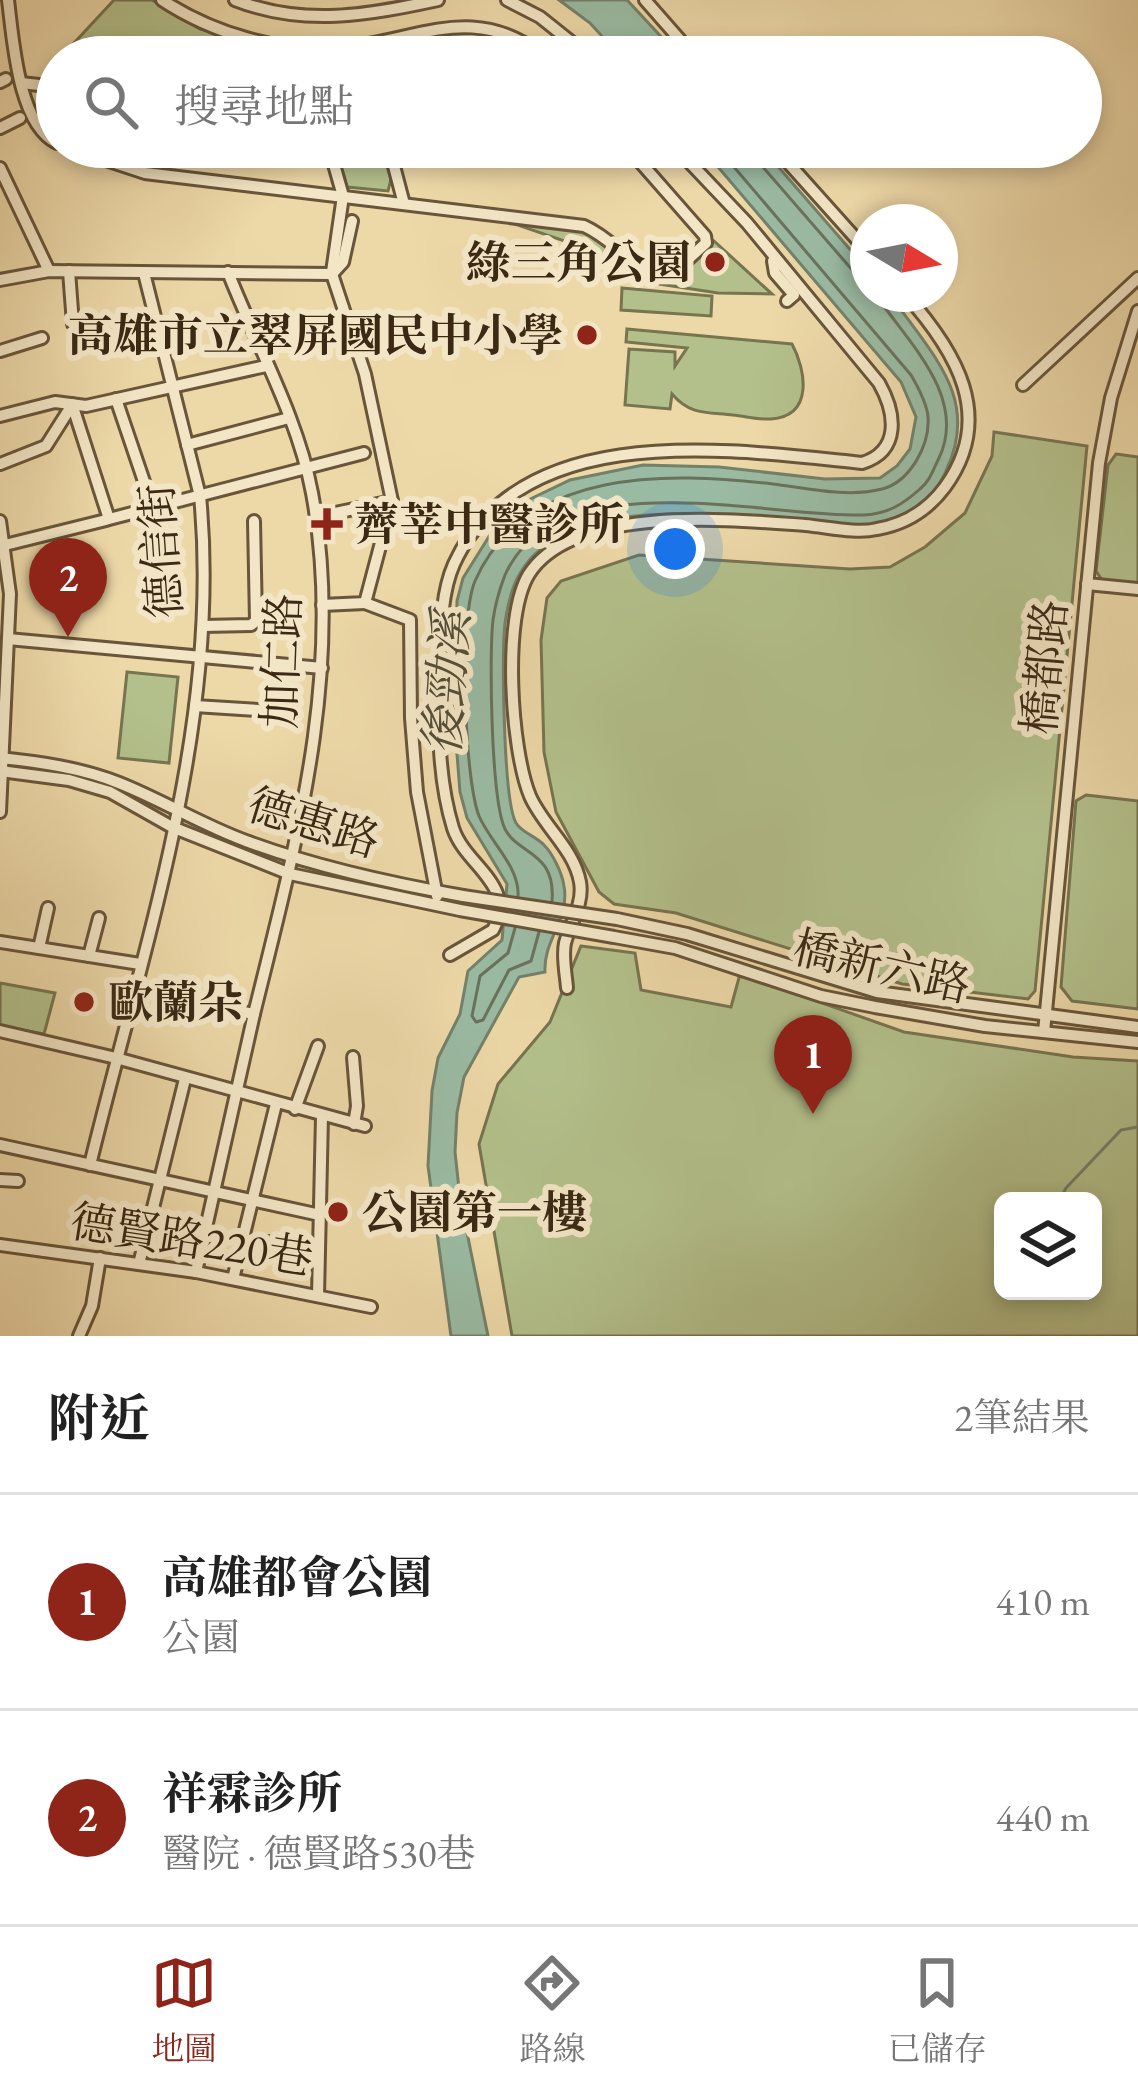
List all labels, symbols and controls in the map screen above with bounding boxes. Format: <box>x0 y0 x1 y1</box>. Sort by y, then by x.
search box <box>36 36 1102 168</box>
icon: search <box>78 69 144 135</box>
text: 搜尋地點 <box>174 77 354 135</box>
north arrow <box>850 204 958 312</box>
place label: 綠三角公園 <box>466 233 691 291</box>
marker: 綠三角公園 <box>702 249 728 275</box>
place label: 高雄市立翠屏國民中小學 <box>68 306 563 364</box>
marker: 高雄市立翠屏國民中小學 <box>574 322 600 348</box>
street label: 德信街 <box>126 482 194 620</box>
place label: 薺莘中醫診所 <box>354 495 624 553</box>
marker: 薺莘中醫診所 <box>311 508 343 540</box>
your location <box>645 519 705 579</box>
pin: 2 <box>29 538 107 637</box>
street label: 加仁路 <box>250 593 312 729</box>
street label: 橋都路 <box>1009 597 1079 737</box>
water label: 後勁溪 <box>410 604 482 757</box>
street label: 德惠路 <box>241 775 387 869</box>
street label: 橋新六路 <box>788 917 976 1015</box>
place label: 歐蘭朵 <box>108 973 243 1031</box>
marker: 歐蘭朵 <box>71 989 97 1015</box>
pin: 1 <box>774 1015 852 1114</box>
place label: 公園第一樓 <box>362 1183 587 1241</box>
street label: 德賢路220巷 <box>67 1191 317 1287</box>
map controls <box>994 1192 1102 1300</box>
button: layers <box>994 1192 1102 1300</box>
marker: 公園第一樓 <box>325 1199 351 1225</box>
text: 附近 <box>48 1385 150 1451</box>
text: 2筆結果 <box>954 1392 1090 1443</box>
text: 高雄都會公園 <box>162 1548 432 1606</box>
text: 1 <box>77 1576 97 1627</box>
text: 410 m <box>996 1576 1090 1627</box>
text: 公園 <box>162 1612 240 1663</box>
text: 祥霖診所 <box>162 1764 342 1822</box>
text: 2 <box>77 1792 97 1843</box>
text: 440 m <box>996 1792 1090 1843</box>
text: 醫院 · 德賢路530巷 <box>162 1828 476 1879</box>
tab: 地圖 <box>151 1950 217 2070</box>
tab: 路線 <box>519 1950 585 2070</box>
tab: 已儲存 <box>888 1950 987 2070</box>

